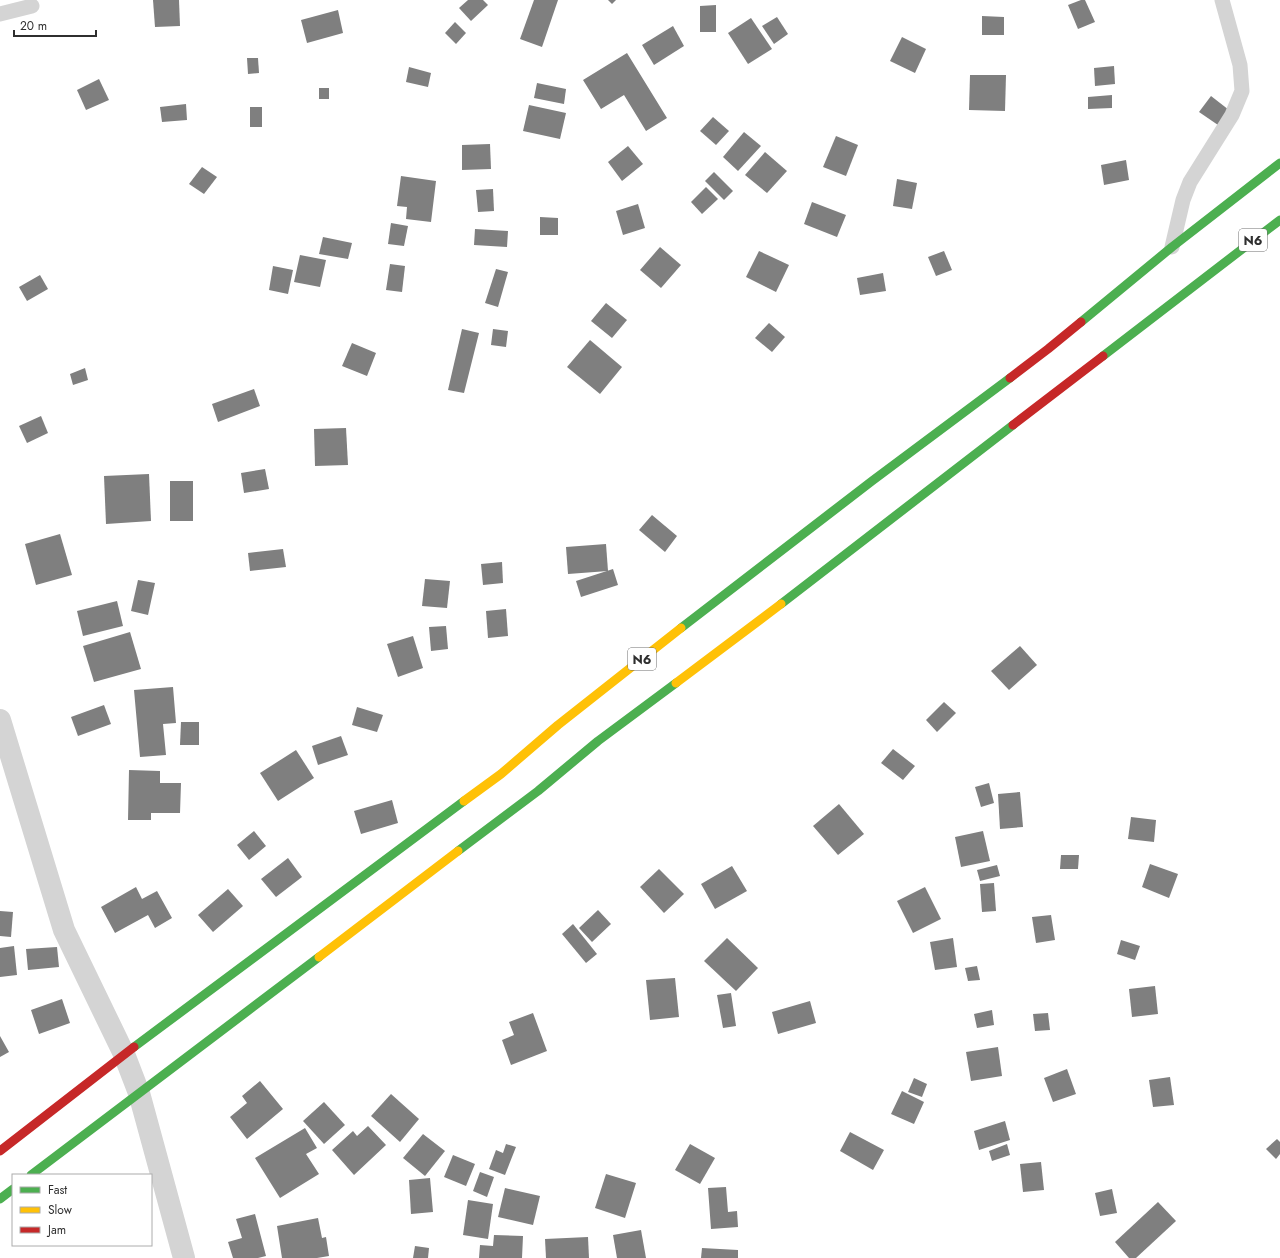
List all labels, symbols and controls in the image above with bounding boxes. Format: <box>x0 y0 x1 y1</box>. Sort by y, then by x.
scale bar <box>14 12 96 38</box>
text: 20 m <box>20 17 47 35</box>
road number: N6 <box>1239 229 1267 251</box>
road number: N6 <box>628 648 656 670</box>
legend <box>12 1174 152 1246</box>
text: Fast <box>48 1181 67 1199</box>
text: Slow <box>48 1201 73 1219</box>
text: Jam <box>46 1221 66 1239</box>

